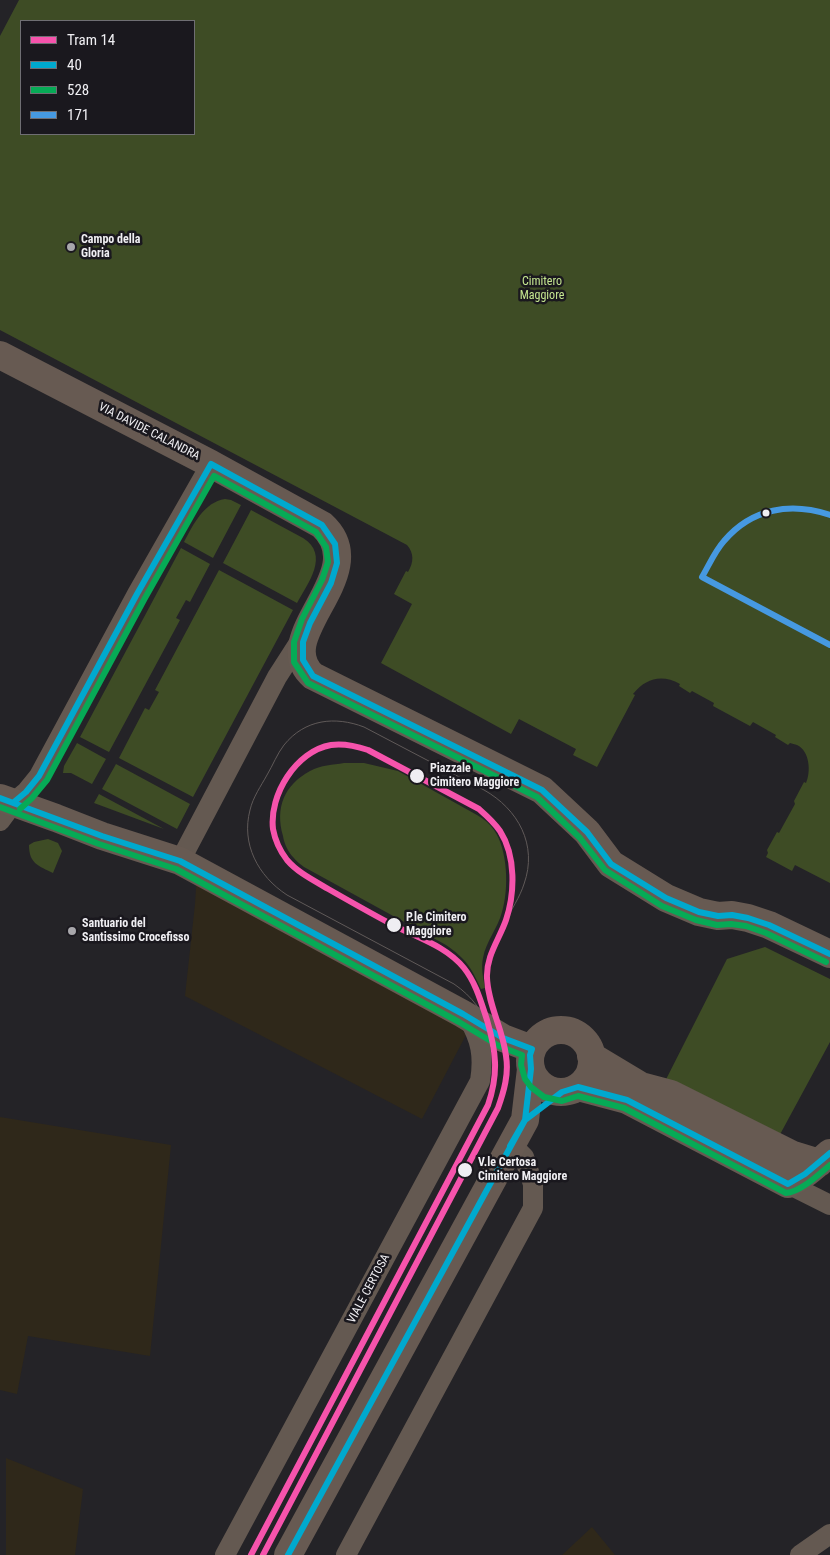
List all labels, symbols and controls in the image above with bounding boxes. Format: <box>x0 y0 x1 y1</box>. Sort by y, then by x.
legend <box>20 20 195 135</box>
text: Tram 14 <box>67 31 115 49</box>
text: 40 <box>67 56 82 74</box>
text: 528 <box>67 81 89 99</box>
text: 171 <box>67 106 89 124</box>
place label: Campo della Gloria <box>81 233 140 261</box>
marker: Campo della Gloria <box>65 241 77 253</box>
park label: Cimitero Maggiore <box>520 275 564 303</box>
street label: VIA DAVIDE CALANDRA <box>96 400 202 464</box>
unlabelled marker <box>761 508 771 518</box>
place label: Piazzale Cimitero Maggiore <box>430 762 519 790</box>
marker: Piazzale Cimitero Maggiore <box>408 767 426 785</box>
place label: P.le Cimitero Maggiore <box>406 911 466 939</box>
marker: P.le Cimitero Maggiore <box>385 916 403 934</box>
place label: Santuario del Santissimo Crocefisso <box>82 917 190 945</box>
marker: Santuario del Santissimo Crocefisso <box>66 925 78 937</box>
place label: V.le Certosa Cimitero Maggiore <box>478 1156 567 1184</box>
marker: V.le Certosa Cimitero Maggiore <box>456 1161 474 1179</box>
street label: VIALE CERTOSA <box>345 1252 393 1326</box>

